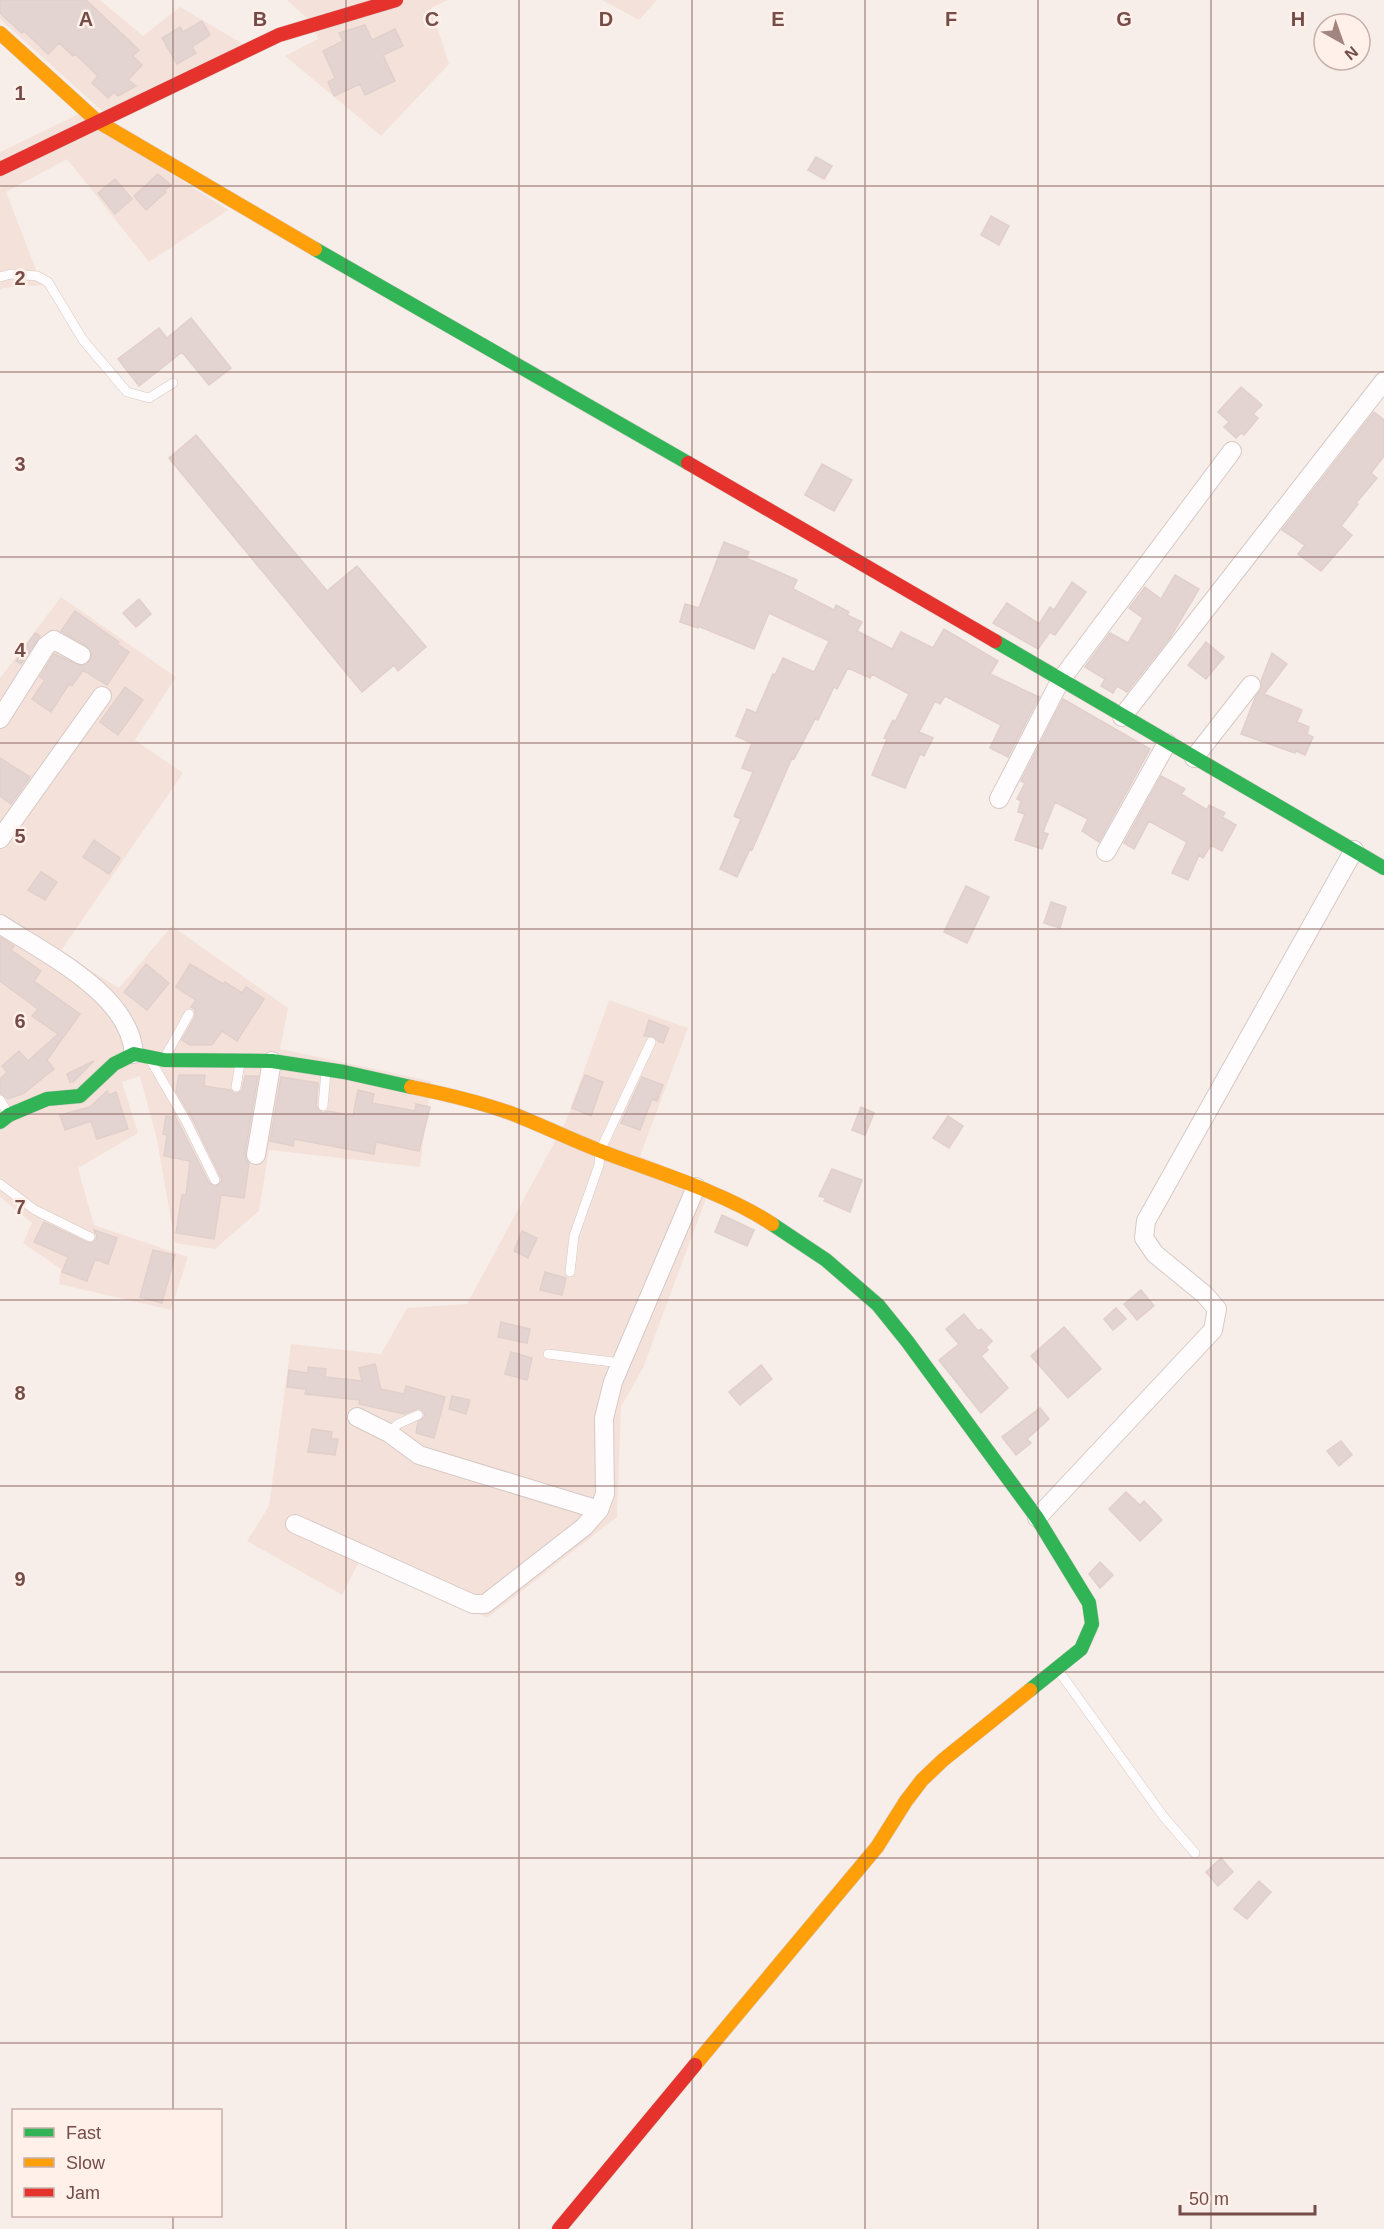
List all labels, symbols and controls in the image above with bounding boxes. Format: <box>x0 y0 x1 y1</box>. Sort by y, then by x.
text: A <box>79 8 93 30</box>
text: B <box>253 8 267 30</box>
text: C <box>425 8 439 30</box>
text: D <box>599 8 613 30</box>
text: E <box>771 8 785 30</box>
text: F <box>945 8 957 30</box>
text: G <box>1116 8 1132 30</box>
text: H <box>1291 8 1305 30</box>
north arrow <box>1312 12 1372 72</box>
text: N <box>1341 43 1361 63</box>
text: 1 <box>14 82 26 104</box>
text: 2 <box>14 267 26 289</box>
text: 3 <box>14 453 26 475</box>
text: 4 <box>14 639 26 661</box>
text: 5 <box>14 825 26 847</box>
text: 6 <box>14 1010 26 1032</box>
text: 7 <box>14 1196 26 1218</box>
text: 8 <box>14 1382 26 1404</box>
text: 9 <box>14 1568 26 1590</box>
legend <box>12 2109 222 2217</box>
text: Fast <box>66 2123 101 2143</box>
text: Slow <box>66 2153 106 2173</box>
scale bar <box>1180 2178 1315 2216</box>
text: Jam <box>66 2183 100 2203</box>
text: 50 m <box>1189 2189 1229 2209</box>

